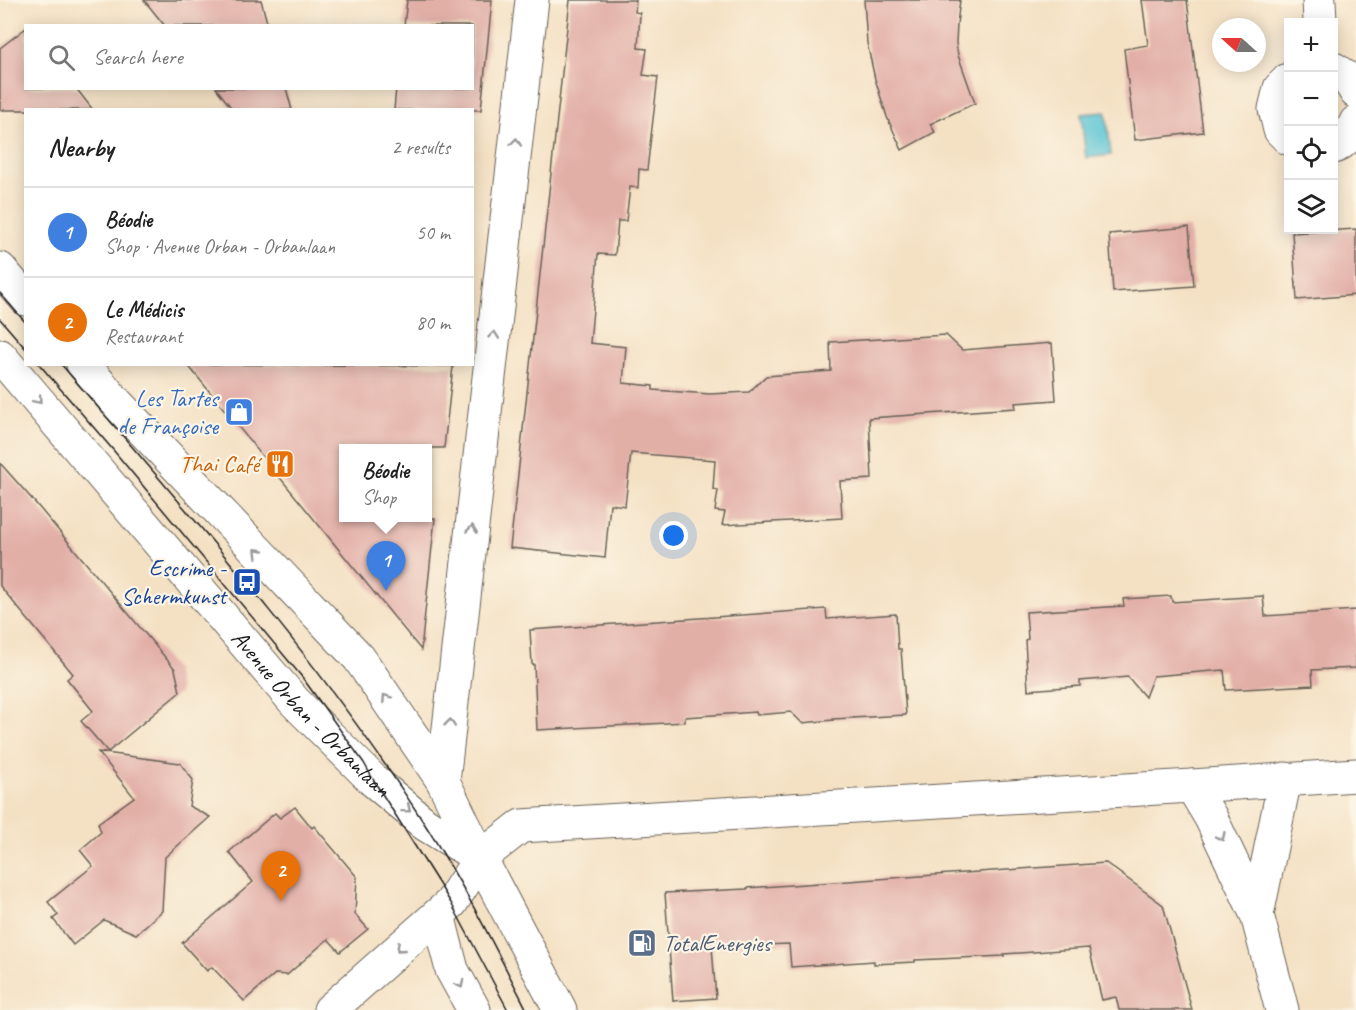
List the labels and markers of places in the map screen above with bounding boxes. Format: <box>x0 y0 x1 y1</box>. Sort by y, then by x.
place label: Les Tartes de Françoise <box>118 383 221 441</box>
shop icon: Les Tartes de Françoise <box>223 396 255 428</box>
restaurant icon: Thai Café <box>264 448 296 480</box>
place label: Thai Café <box>179 449 263 479</box>
pin: 1 <box>366 542 406 591</box>
place label: Escrime - Schermkunst <box>121 553 228 611</box>
bus stop icon: Escrime - Schermkunst <box>231 566 263 598</box>
pin: 2 <box>262 852 300 901</box>
fuel station icon: TotalEnergies <box>626 927 658 959</box>
place label: TotalEnergies <box>663 928 773 958</box>

